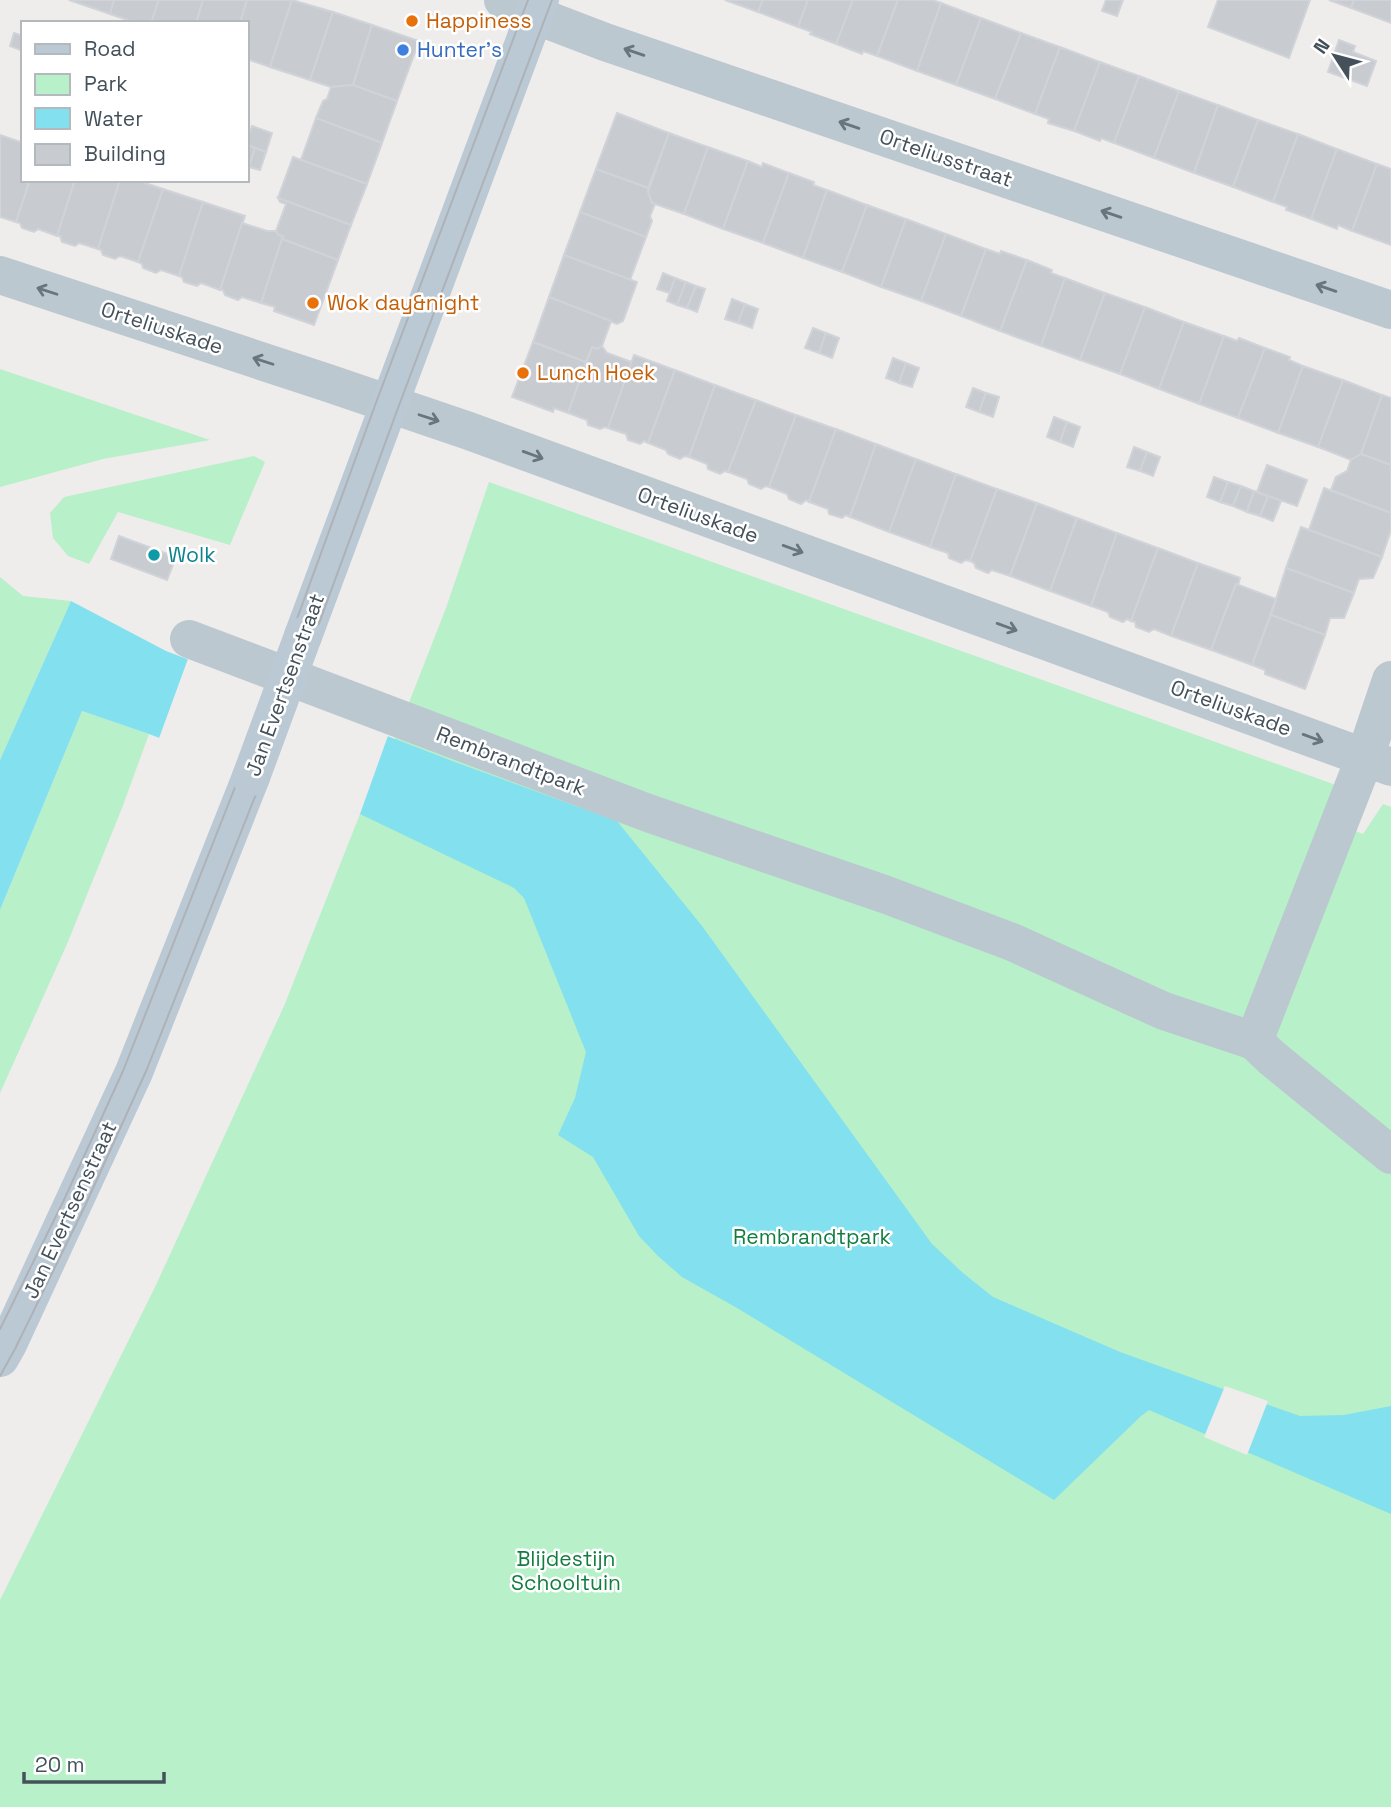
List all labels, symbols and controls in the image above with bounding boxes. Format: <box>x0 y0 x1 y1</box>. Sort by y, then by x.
place label: Happiness <box>426 7 531 34</box>
marker: Happiness <box>404 13 420 29</box>
legend <box>21 21 248 182</box>
north arrow <box>1300 21 1370 91</box>
text: N <box>1308 34 1336 59</box>
text: Road <box>84 35 136 62</box>
place label: Hunter's <box>417 36 502 63</box>
marker: Hunter's <box>395 42 411 58</box>
one-way arrow <box>623 45 645 58</box>
text: Park <box>84 70 128 97</box>
text: Water <box>84 105 143 132</box>
one-way arrow <box>839 118 861 130</box>
street label: Orteliusstraat <box>876 122 1016 193</box>
text: Building <box>84 140 166 167</box>
one-way arrow <box>1100 207 1122 220</box>
one-way arrow <box>1316 281 1338 293</box>
one-way arrow <box>37 283 59 296</box>
place label: Wok day&night <box>327 289 479 316</box>
street label: Orteliuskade <box>98 295 227 360</box>
marker: Wok day&night <box>305 295 321 311</box>
one-way arrow <box>253 354 275 367</box>
place label: Lunch Hoek <box>537 359 655 386</box>
marker: Lunch Hoek <box>515 365 531 381</box>
one-way arrow <box>417 413 439 425</box>
one-way arrow <box>522 449 544 462</box>
street label: Orteliuskade <box>634 480 762 549</box>
place label: Wolk <box>168 541 216 568</box>
one-way arrow <box>781 544 803 556</box>
marker: Wolk <box>146 547 162 563</box>
street label: Jan Evertsenstraat <box>239 590 330 780</box>
one-way arrow <box>995 622 1017 634</box>
street label: Orteliuskade <box>1167 673 1295 742</box>
street label: Rembrandtpark <box>433 720 590 801</box>
one-way arrow <box>1301 733 1323 745</box>
street label: Jan Evertsenstraat <box>17 1117 122 1303</box>
park label: Rembrandtpark <box>733 1223 891 1250</box>
park label: Blijdestijn Schooltuin <box>511 1545 621 1596</box>
scale bar <box>24 1741 164 1785</box>
text: 20 m <box>35 1751 85 1778</box>

